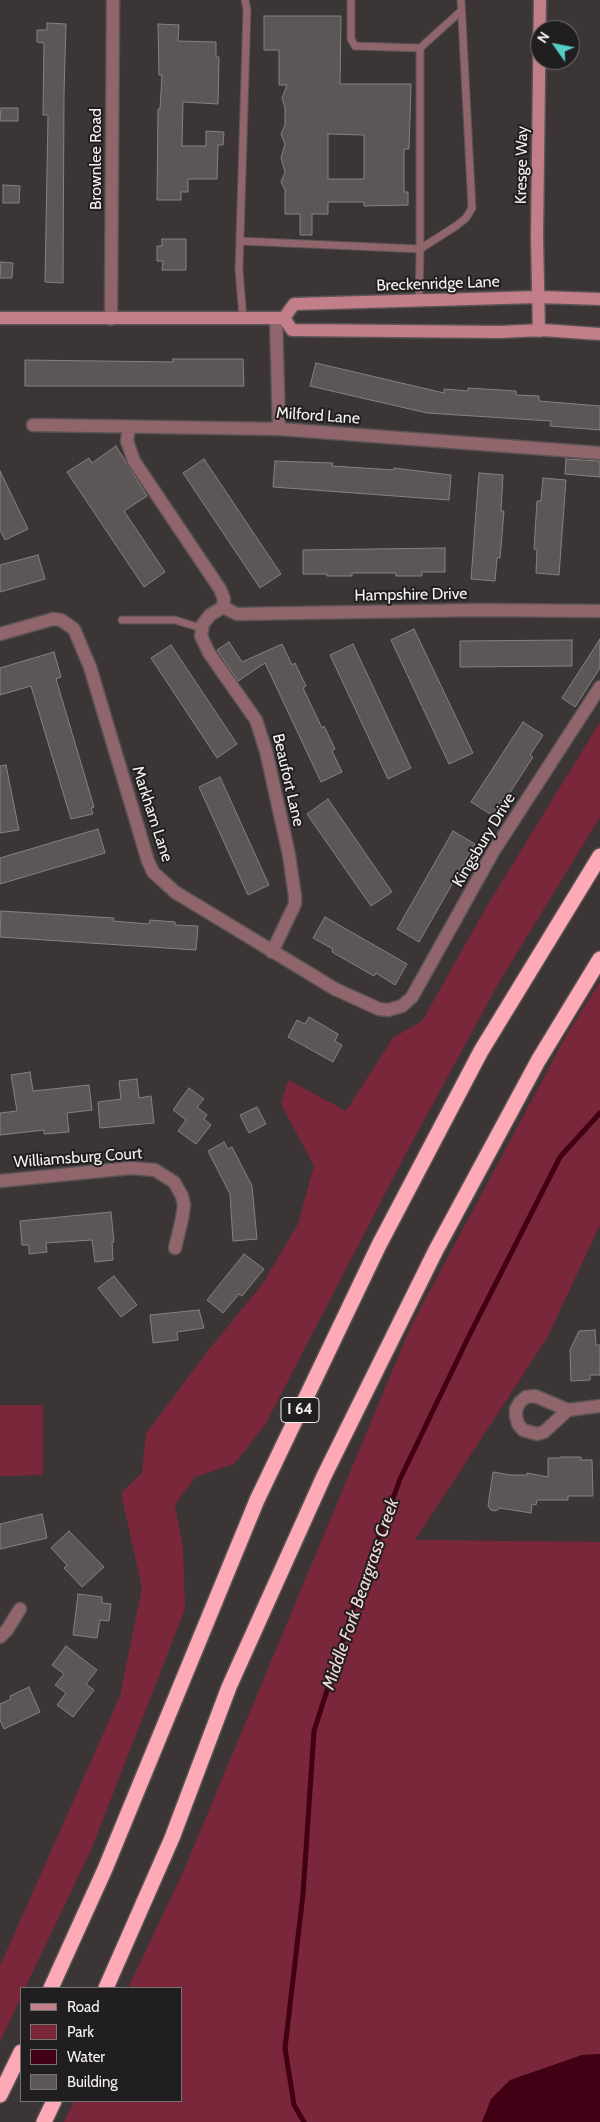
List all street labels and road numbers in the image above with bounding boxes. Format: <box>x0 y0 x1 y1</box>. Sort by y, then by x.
street label: Brownlee Road <box>86 108 106 210</box>
street label: Kresge Way <box>512 126 532 204</box>
street label: Breckenridge Lane <box>376 272 500 296</box>
street label: Milford Lane <box>275 403 361 429</box>
street label: Hampshire Drive <box>354 584 468 606</box>
street label: Beaufort Lane <box>268 732 308 828</box>
street label: Markham Lane <box>127 764 177 864</box>
street label: Kingsbury Drive <box>448 790 520 890</box>
street label: Williamsburg Court <box>13 1144 143 1172</box>
road number: I 64 <box>281 1398 319 1422</box>

